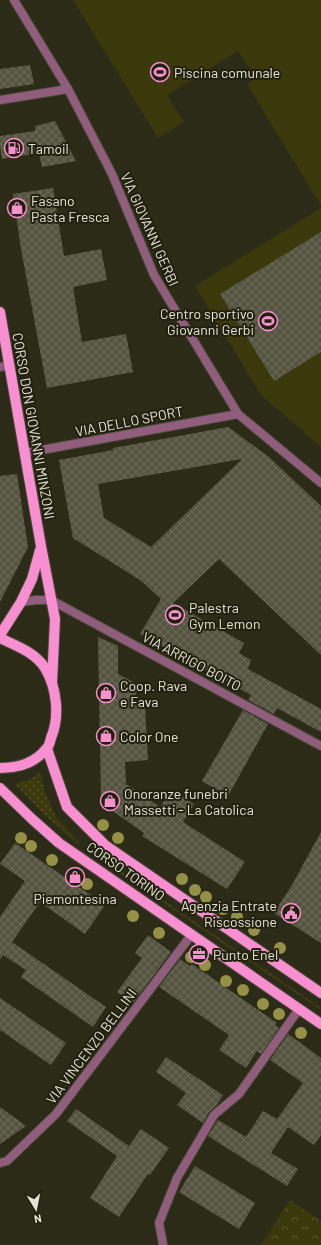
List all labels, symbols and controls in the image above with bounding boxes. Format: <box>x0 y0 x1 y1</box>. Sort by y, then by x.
sports icon: Piscina comunale <box>149 61 171 83</box>
place label: Piscina comunale <box>174 64 280 81</box>
fuel station icon: Tamoil <box>3 137 25 159</box>
place label: Tamoil <box>28 140 69 157</box>
street label: VIA GIOVANNI GERBI <box>117 170 183 288</box>
place label: Fasano Pasta Fresca <box>31 192 109 225</box>
shop icon: Fasano Pasta Fresca <box>6 197 28 219</box>
place label: Centro sportivo Giovanni Gerbi <box>160 305 254 338</box>
sports icon: Centro sportivo Giovanni Gerbi <box>257 310 279 332</box>
street label: CORSO DON GIOVANNI MINZONI <box>9 331 59 521</box>
street label: VIA DELLO SPORT <box>74 402 184 440</box>
place label: Palestra Gym Lemon <box>189 599 260 632</box>
sports icon: Palestra Gym Lemon <box>164 604 186 626</box>
street label: VIA ARRIGO BOITO <box>140 628 244 694</box>
place label: Coop. Rava e Fava <box>120 677 187 710</box>
shop icon: Coop. Rava e Fava <box>95 682 117 704</box>
shop icon: Color One <box>95 725 117 747</box>
place label: Color One <box>120 728 178 745</box>
place label: Onoranze funebri Massetti - La Catolica <box>124 785 254 818</box>
shop icon: Onoranze funebri Massetti - La Catolica <box>99 790 121 812</box>
street label: CORSO TORINO <box>84 838 168 904</box>
shop icon: Piemontesina <box>64 866 86 888</box>
place label: Piemontesina <box>33 890 117 907</box>
place label: Agenzia Entrate Riscossione <box>181 897 277 930</box>
public building icon: Agenzia Entrate Riscossione <box>280 902 302 924</box>
office icon: Punto Enel <box>188 943 210 965</box>
place label: Punto Enel <box>213 946 278 963</box>
street label: VIA VINCENZO BELLINI <box>42 985 140 1107</box>
north arrow <box>16 1189 56 1229</box>
text: N <box>33 1212 43 1226</box>

